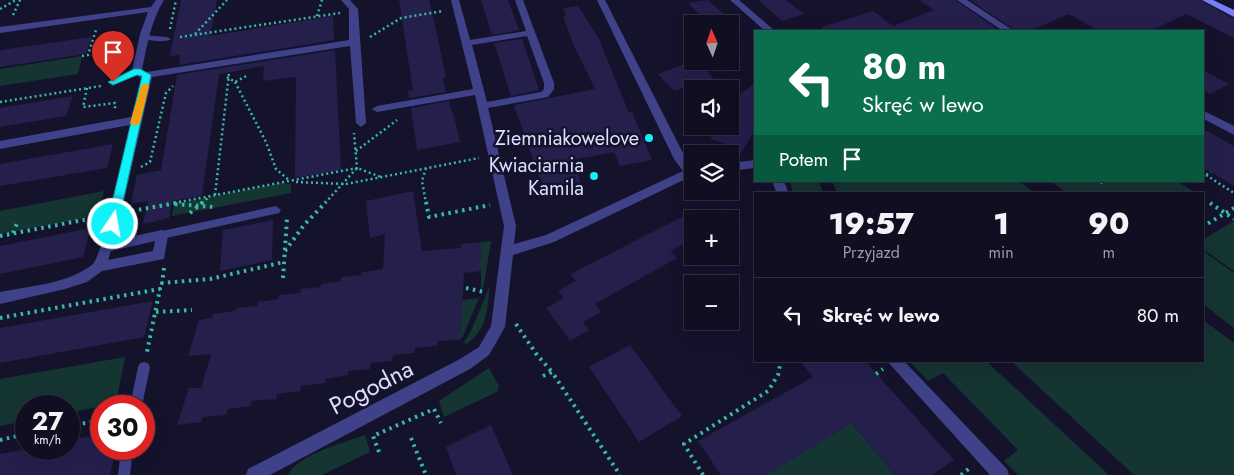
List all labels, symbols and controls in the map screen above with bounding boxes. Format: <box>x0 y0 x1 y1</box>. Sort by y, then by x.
north arrow <box>684 15 739 70</box>
map controls <box>684 15 739 330</box>
pin <box>92 31 134 82</box>
icon: arrive <box>99 38 127 66</box>
text: 80 m <box>862 42 946 92</box>
icon: left <box>779 50 844 115</box>
button: sound <box>684 80 739 135</box>
text: Skręć w lewo <box>862 88 984 120</box>
place label: Ziemniakowelove <box>495 124 639 153</box>
marker: Ziemniakowelove <box>643 132 655 144</box>
button: layers <box>684 145 739 200</box>
icon: arrive <box>838 145 866 173</box>
text: Potem <box>779 146 828 173</box>
place label: Kwiaciarnia Kamila <box>489 151 584 203</box>
marker: Kwiaciarnia Kamila <box>588 170 600 182</box>
position arrow <box>86 197 138 249</box>
text: 19:57 <box>829 202 914 245</box>
text: 1 <box>993 202 1009 245</box>
text: 90 <box>1088 202 1129 245</box>
button: + <box>684 210 739 265</box>
text: Przyjazd <box>843 241 900 264</box>
text: min <box>989 241 1014 264</box>
text: m <box>1103 241 1115 264</box>
button: − <box>684 275 739 330</box>
icon: left <box>779 301 807 329</box>
text: Skręć w lewo <box>822 302 940 329</box>
text: 80 m <box>1137 302 1179 329</box>
street label: Pogodna <box>323 351 419 423</box>
speed limit sign: 30 <box>90 395 155 460</box>
text: 27 <box>32 403 63 439</box>
text: km/h <box>34 431 61 449</box>

